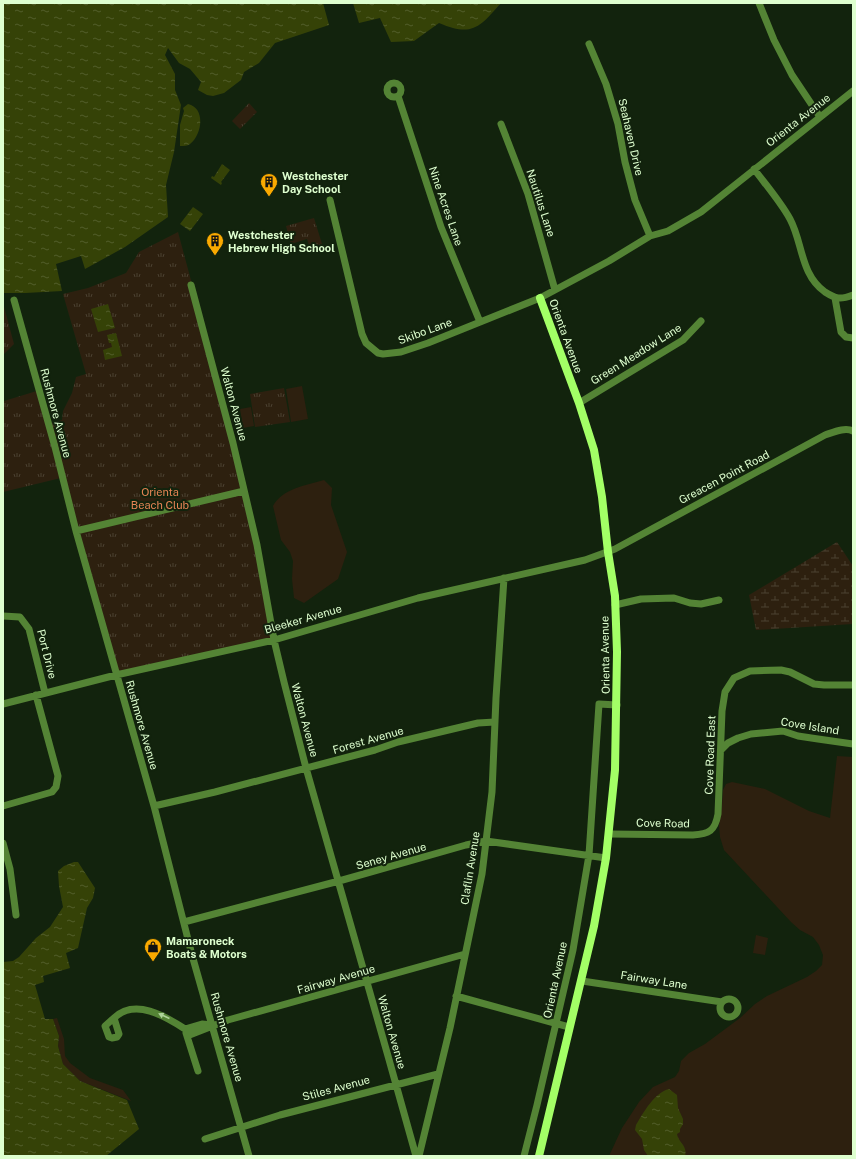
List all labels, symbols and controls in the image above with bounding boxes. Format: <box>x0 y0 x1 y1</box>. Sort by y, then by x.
street label: Orienta Avenue <box>764 91 832 149</box>
street label: Seahaven Drive <box>616 97 646 177</box>
street label: Nine Acres Lane <box>427 165 465 247</box>
street label: Nautilus Lane <box>524 168 558 238</box>
place label: Westchester Day School <box>282 170 349 195</box>
building icon: Westchester Day School <box>259 172 279 197</box>
place label: Westchester Hebrew High School <box>228 229 335 254</box>
building icon: Westchester Hebrew High School <box>205 231 225 256</box>
street label: Orienta Avenue <box>547 297 585 375</box>
street label: Skibo Lane <box>396 316 454 346</box>
street label: Green Meadow Lane <box>589 321 683 387</box>
street label: Walton Avenue <box>218 366 250 442</box>
street label: Rushmore Avenue <box>38 367 74 459</box>
street label: Greacen Point Road <box>677 448 771 506</box>
park label: Orienta Beach Club <box>131 486 190 511</box>
street label: Bleeker Avenue <box>263 602 343 636</box>
street label: Orienta Avenue <box>598 616 612 694</box>
street label: Port Drive <box>35 628 59 680</box>
street label: Rushmore Avenue <box>124 679 160 771</box>
street label: Walton Avenue <box>289 682 321 758</box>
street label: Cove Road East <box>703 715 717 795</box>
street label: Cove Island <box>780 715 840 737</box>
street label: Forest Avenue <box>331 724 405 756</box>
street label: Cove Road <box>636 817 690 829</box>
street label: Claflin Avenue <box>458 831 482 905</box>
street label: Seney Avenue <box>355 840 427 872</box>
place label: Mamaroneck Boats & Motors <box>166 935 247 960</box>
shop icon: Mamaroneck Boats & Motors <box>143 937 163 962</box>
street label: Orienta Avenue <box>541 941 569 1019</box>
street label: Fairway Avenue <box>296 962 376 996</box>
street label: Fairway Lane <box>620 969 688 991</box>
street label: Rushmore Avenue <box>209 991 245 1083</box>
street label: Walton Avenue <box>376 994 408 1070</box>
one-way arrow <box>158 1013 169 1019</box>
street label: Stiles Avenue <box>301 1073 371 1103</box>

